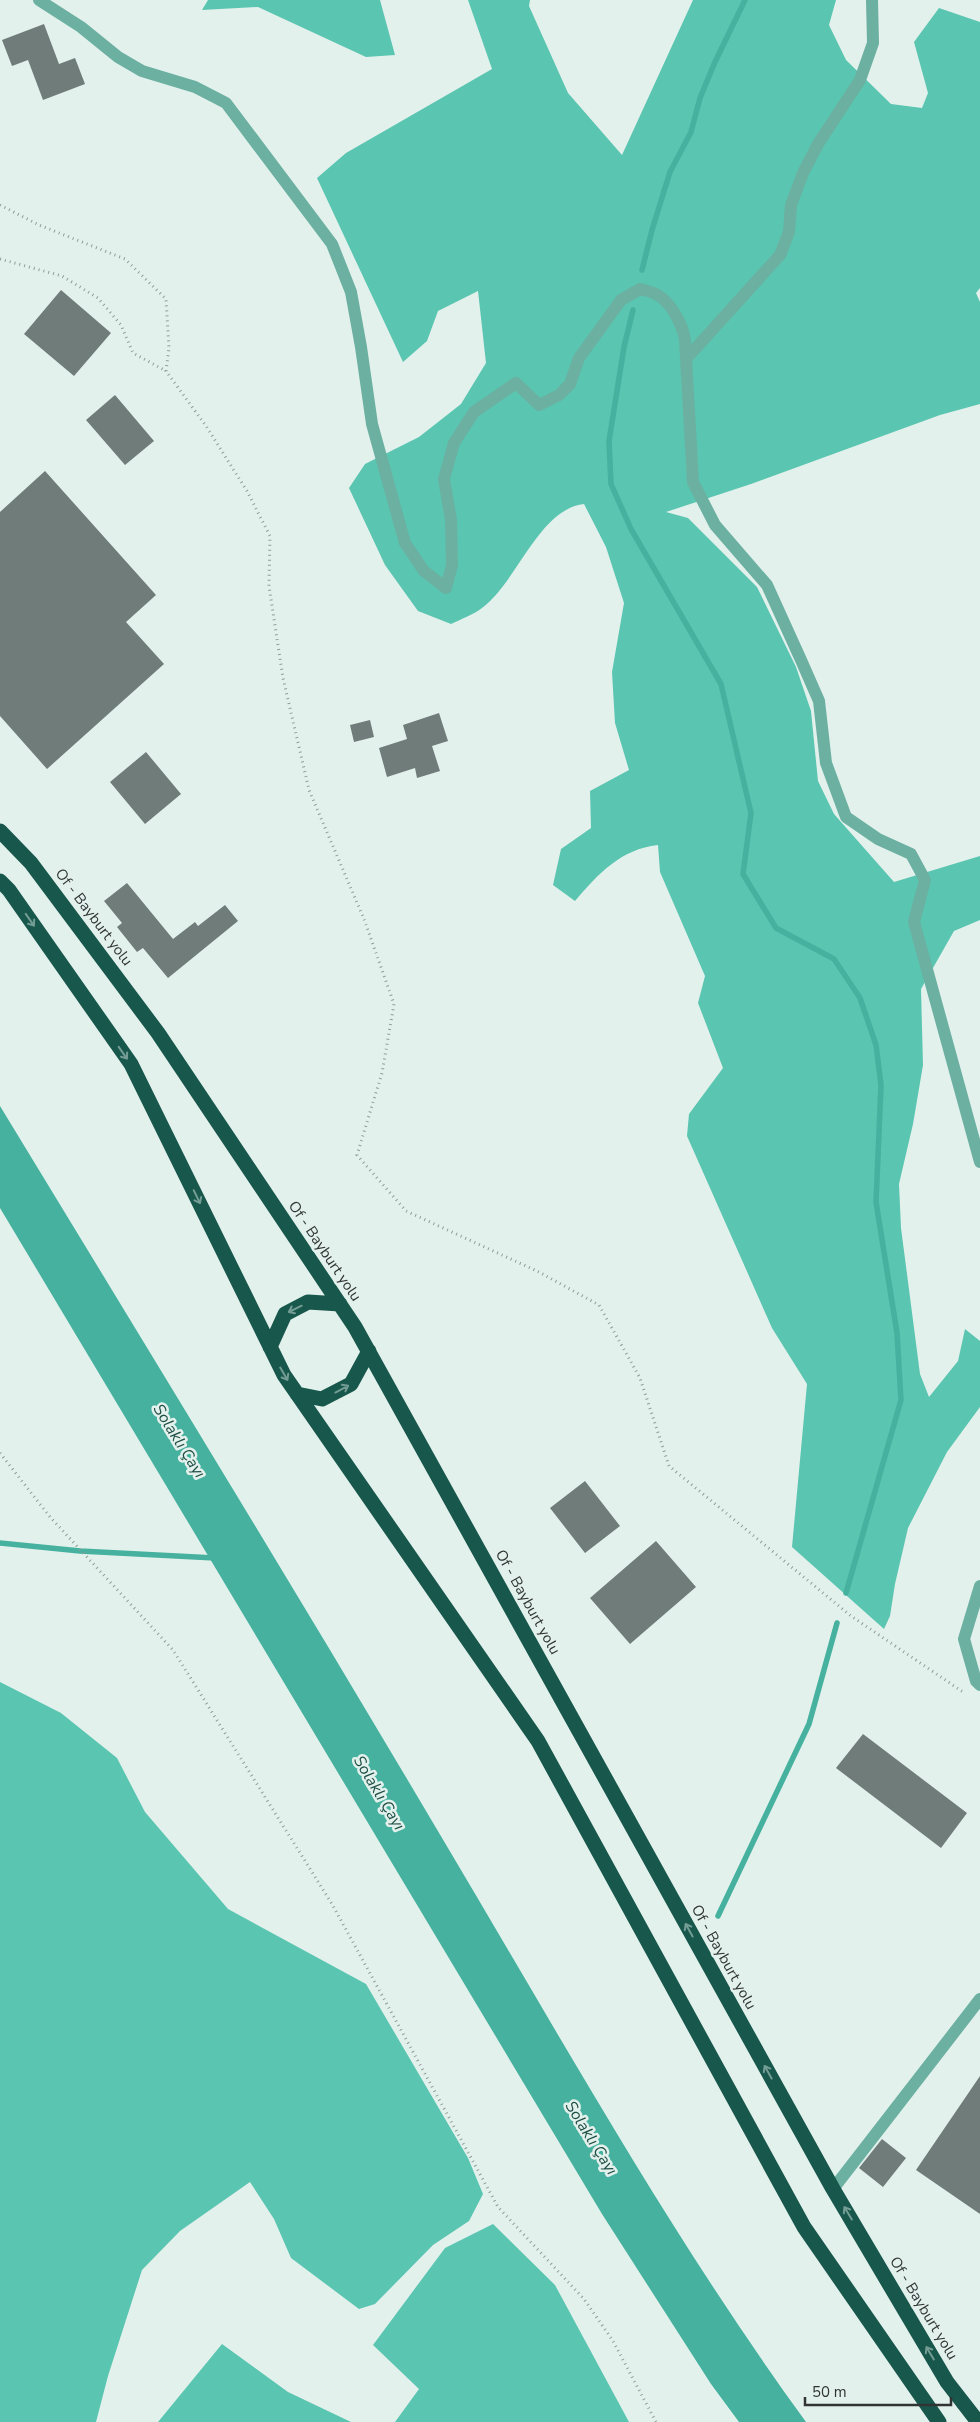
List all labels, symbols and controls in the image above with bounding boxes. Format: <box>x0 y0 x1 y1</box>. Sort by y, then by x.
street label: Of - Bayburt yolu <box>51 864 137 970</box>
one-way arrow <box>25 913 35 927</box>
one-way arrow <box>118 1045 128 1059</box>
one-way arrow <box>192 1189 202 1204</box>
street label: Of - Bayburt yolu <box>284 1197 366 1305</box>
one-way arrow <box>287 1304 302 1314</box>
one-way arrow <box>280 1367 290 1381</box>
one-way arrow <box>334 1384 349 1394</box>
water label: Solaklı Çayı <box>148 1400 211 1482</box>
street label: Of - Bayburt yolu <box>491 1546 565 1658</box>
water label: Solaklı Çayı <box>348 1752 410 1835</box>
street label: Of - Bayburt yolu <box>687 1901 761 2013</box>
one-way arrow <box>684 1923 694 1937</box>
one-way arrow <box>763 2064 773 2079</box>
water label: Solaklı Çayı <box>560 2097 623 2179</box>
one-way arrow <box>842 2207 852 2221</box>
street label: Of - Bayburt yolu <box>885 2253 963 2363</box>
one-way arrow <box>925 2347 935 2361</box>
scale bar <box>805 2374 951 2406</box>
text: 50 m <box>812 2382 847 2402</box>

